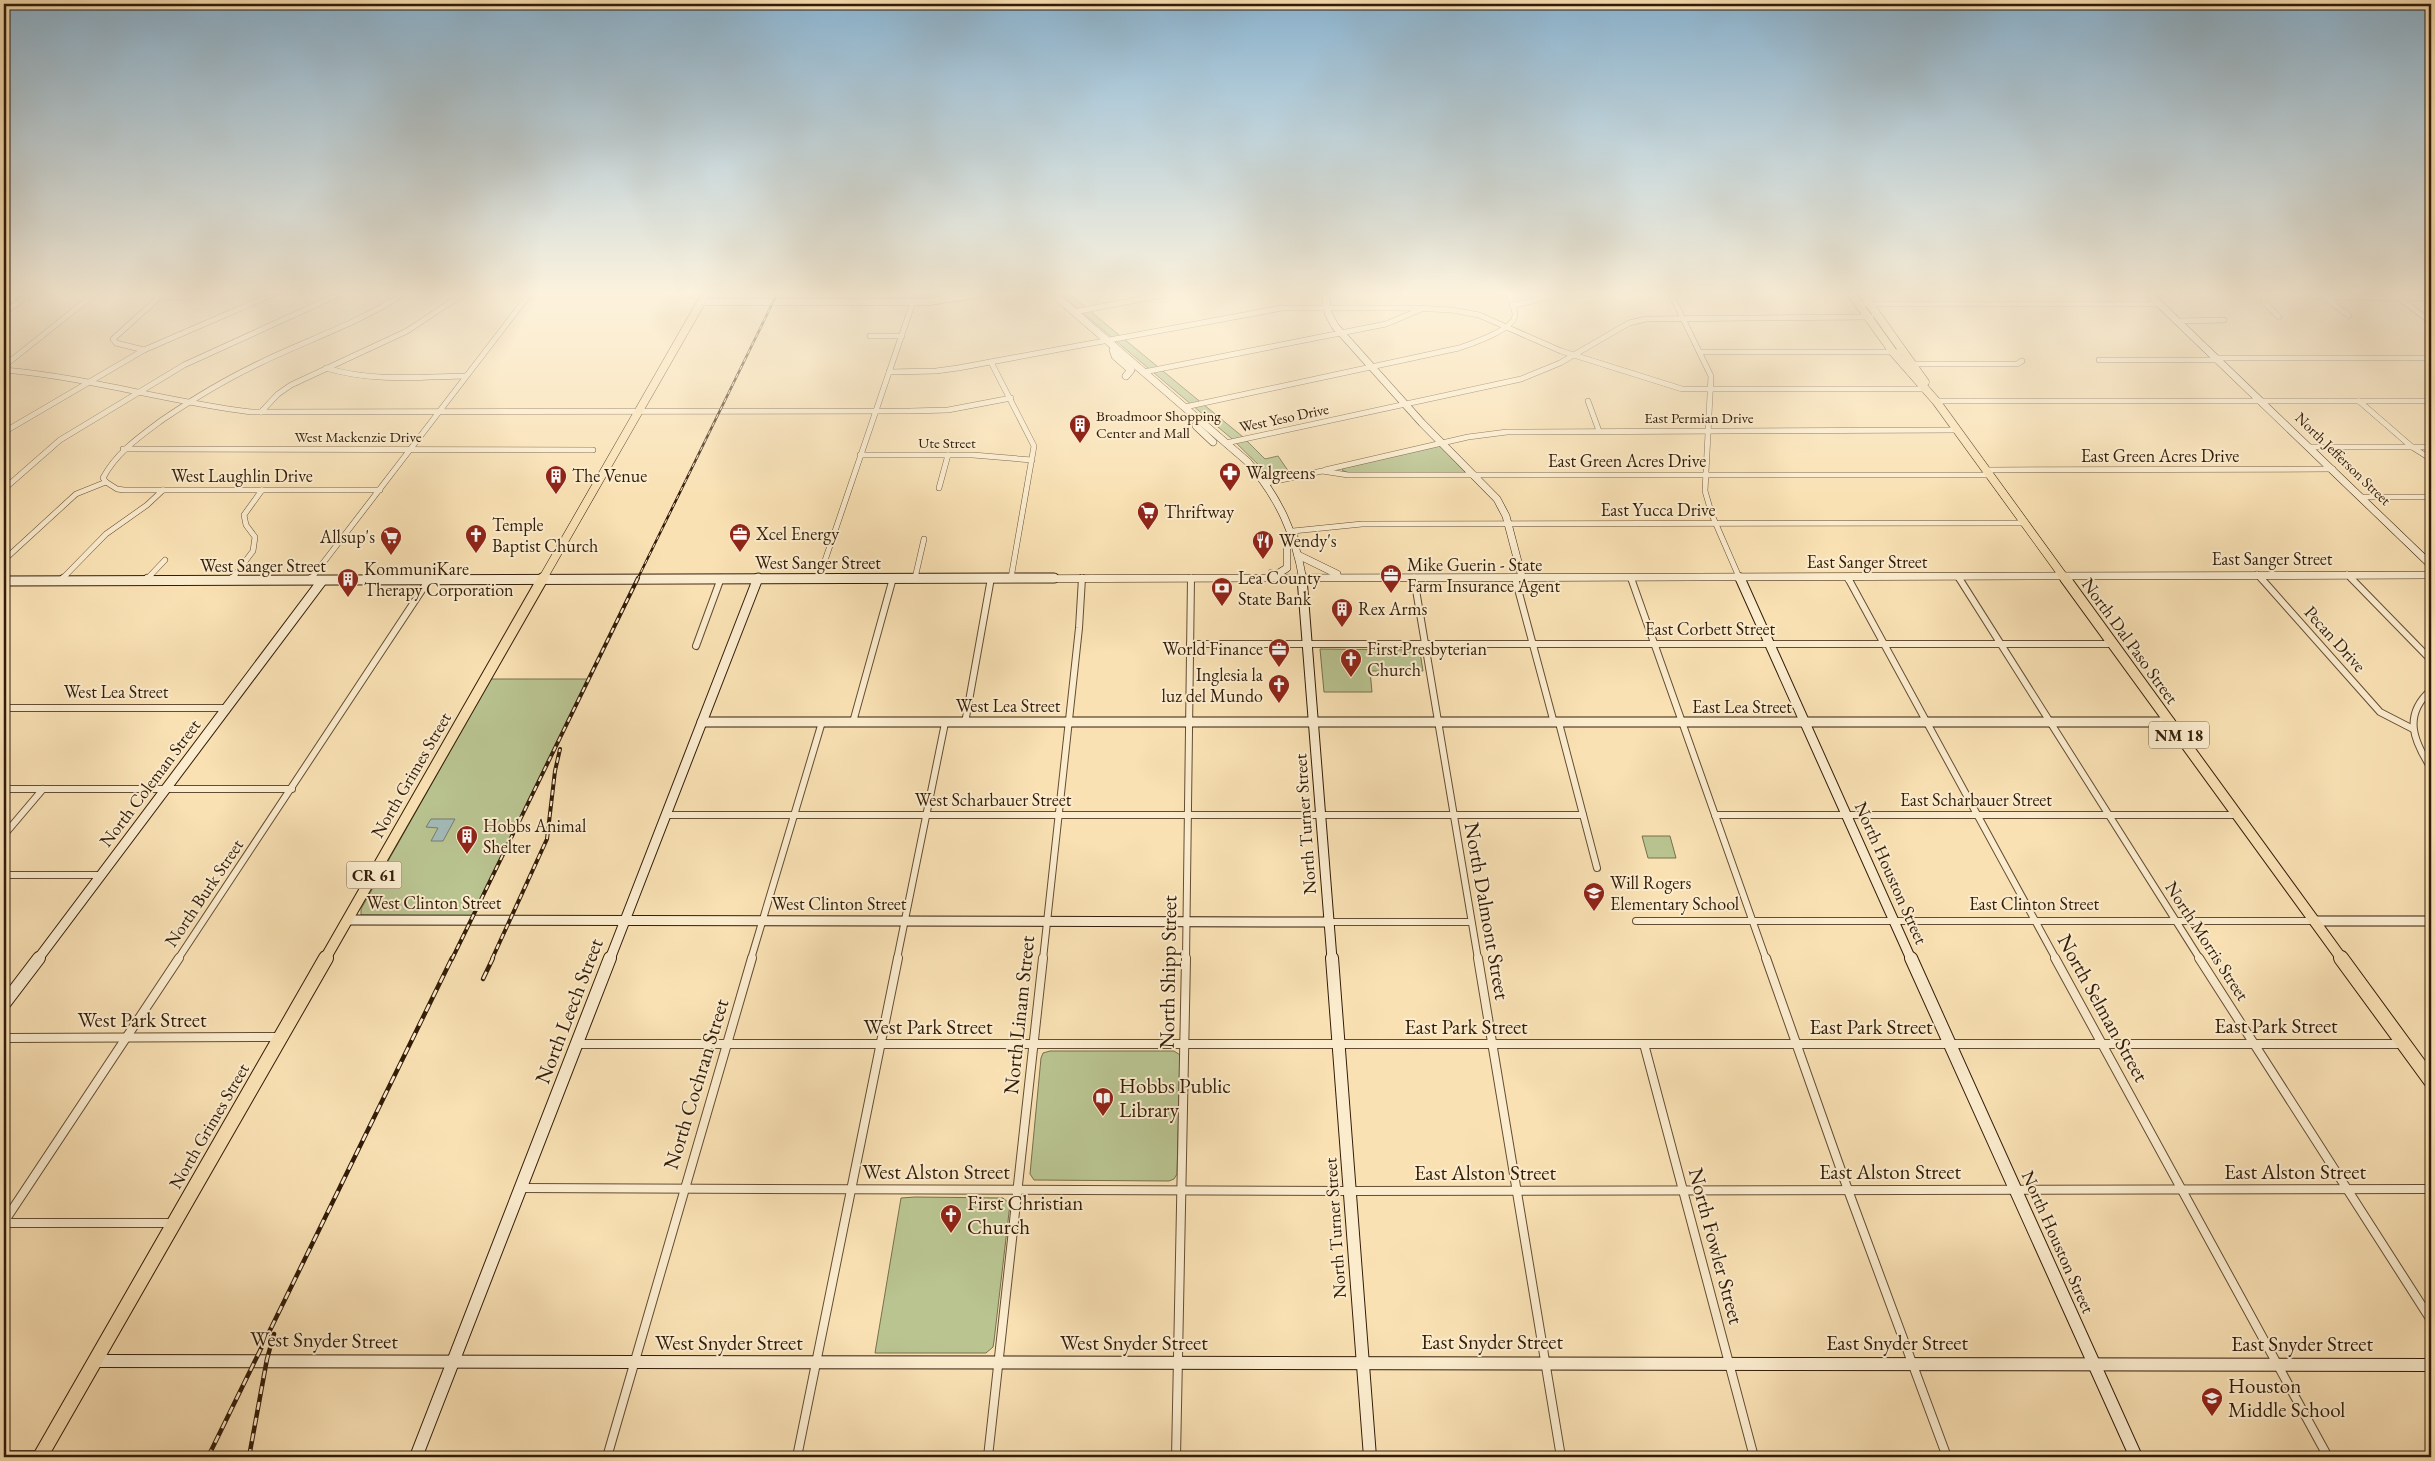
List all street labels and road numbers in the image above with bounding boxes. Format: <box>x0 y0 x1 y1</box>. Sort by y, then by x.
street label: West Yeso Drive <box>1237 399 1331 436</box>
street label: East Permian Drive <box>1644 408 1754 427</box>
street label: North Jefferson Street <box>2291 408 2395 509</box>
street label: West Mackenzie Drive <box>295 427 422 446</box>
street label: Ute Street <box>918 433 976 452</box>
street label: East Green Acres Drive <box>2081 444 2239 467</box>
street label: East Green Acres Drive <box>1548 449 1706 472</box>
street label: West Laughlin Drive <box>171 464 313 487</box>
street label: East Yucca Drive <box>1600 498 1716 521</box>
street label: East Sanger Street <box>2211 547 2333 570</box>
street label: East Sanger Street <box>1806 550 1928 573</box>
street label: West Sanger Street <box>755 551 881 574</box>
street label: West Sanger Street <box>200 554 326 577</box>
street label: North Dal Paso Street <box>2077 573 2184 709</box>
street label: Pecan Drive <box>2300 601 2371 677</box>
street label: East Corbett Street <box>1645 617 1776 640</box>
street label: West Lea Street <box>64 680 169 703</box>
street label: West Lea Street <box>956 694 1061 717</box>
street label: East Lea Street <box>1692 695 1792 718</box>
street label: North Grimes Street <box>365 708 456 842</box>
street label: North Coleman Street <box>94 714 205 851</box>
road number: NM 18 <box>2149 722 2209 748</box>
street label: North Turner Street <box>1288 753 1321 895</box>
street label: West Scharbauer Street <box>915 788 1072 811</box>
street label: East Scharbauer Street <box>1900 788 2052 811</box>
street label: North Houston Street <box>1850 798 1933 948</box>
street label: North Dalmont Street <box>1459 820 1516 1002</box>
street label: North Burk Street <box>159 834 248 951</box>
road number: CR 61 <box>346 862 402 888</box>
street label: North Morris Street <box>2160 877 2255 1005</box>
street label: West Clinton Street <box>367 891 502 914</box>
street label: West Clinton Street <box>772 892 907 915</box>
street label: East Clinton Street <box>1969 892 2099 915</box>
street label: North Shipp Street <box>1153 895 1182 1049</box>
street label: North Selman Street <box>2052 929 2155 1087</box>
street label: North Leech Street <box>528 934 609 1087</box>
street label: North Linam Street <box>997 934 1040 1096</box>
street label: North Cochran Street <box>657 995 734 1173</box>
street label: West Park Street <box>77 1006 207 1033</box>
street label: East Park Street <box>2214 1012 2338 1039</box>
street label: West Park Street <box>863 1013 993 1040</box>
street label: East Park Street <box>1404 1013 1528 1040</box>
street label: East Park Street <box>1809 1013 1933 1040</box>
street label: North Grimes Street <box>163 1059 254 1193</box>
street label: North Turner Street <box>1318 1157 1351 1299</box>
street label: West Alston Street <box>862 1158 1010 1185</box>
street label: East Alston Street <box>1819 1158 1961 1185</box>
street label: East Alston Street <box>2224 1158 2366 1185</box>
street label: East Alston Street <box>1414 1159 1556 1186</box>
street label: North Fowler Street <box>1683 1165 1750 1327</box>
street label: North Houston Street <box>2017 1167 2100 1317</box>
street label: West Snyder Street <box>250 1325 399 1354</box>
street label: East Snyder Street <box>1421 1328 1563 1355</box>
street label: West Snyder Street <box>655 1329 803 1356</box>
street label: West Snyder Street <box>1060 1329 1208 1356</box>
street label: East Snyder Street <box>1826 1329 1968 1356</box>
street label: East Snyder Street <box>2231 1330 2373 1357</box>

